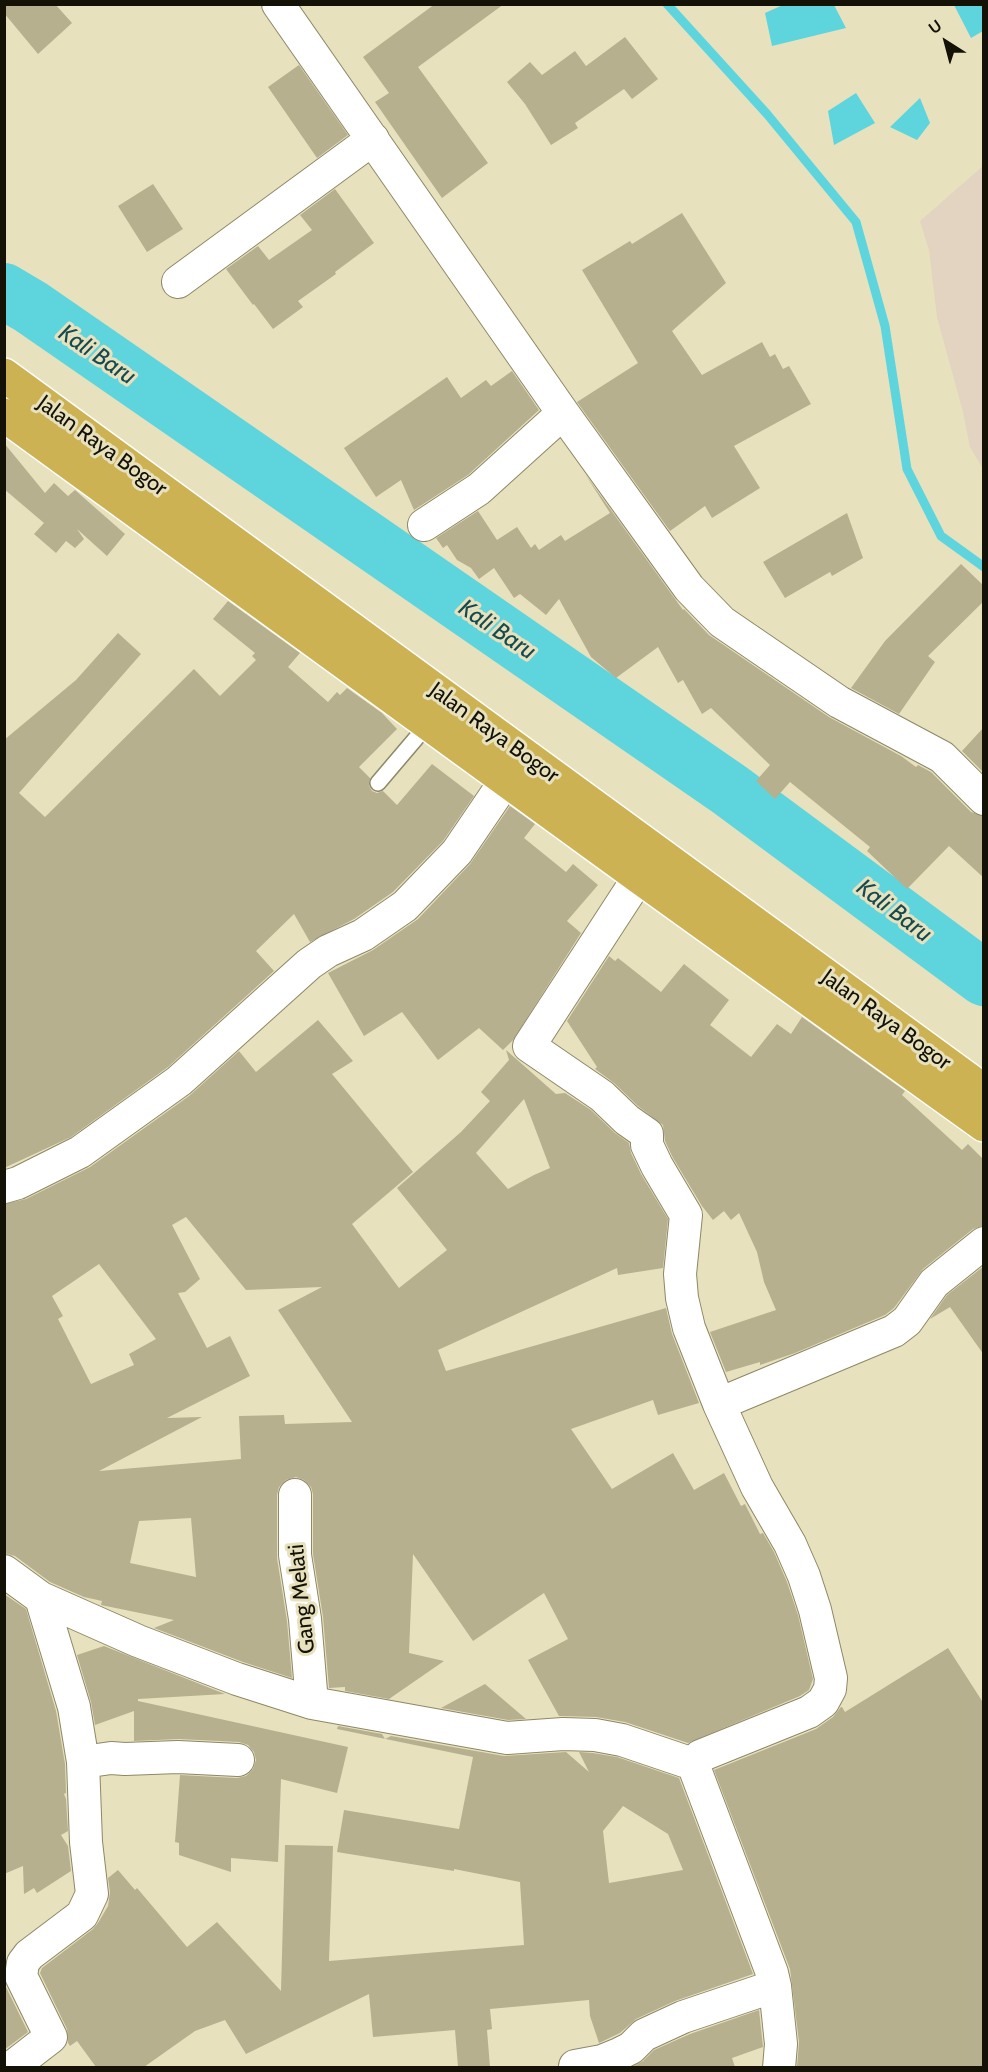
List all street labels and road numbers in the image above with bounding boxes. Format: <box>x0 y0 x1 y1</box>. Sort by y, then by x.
street label: Jalan Raya Bogor <box>32 390 172 502</box>
street label: Jalan Raya Bogor <box>424 677 564 789</box>
street label: Jalan Raya Bogor <box>816 964 956 1076</box>
street label: Gang Melati <box>283 1543 321 1655</box>

